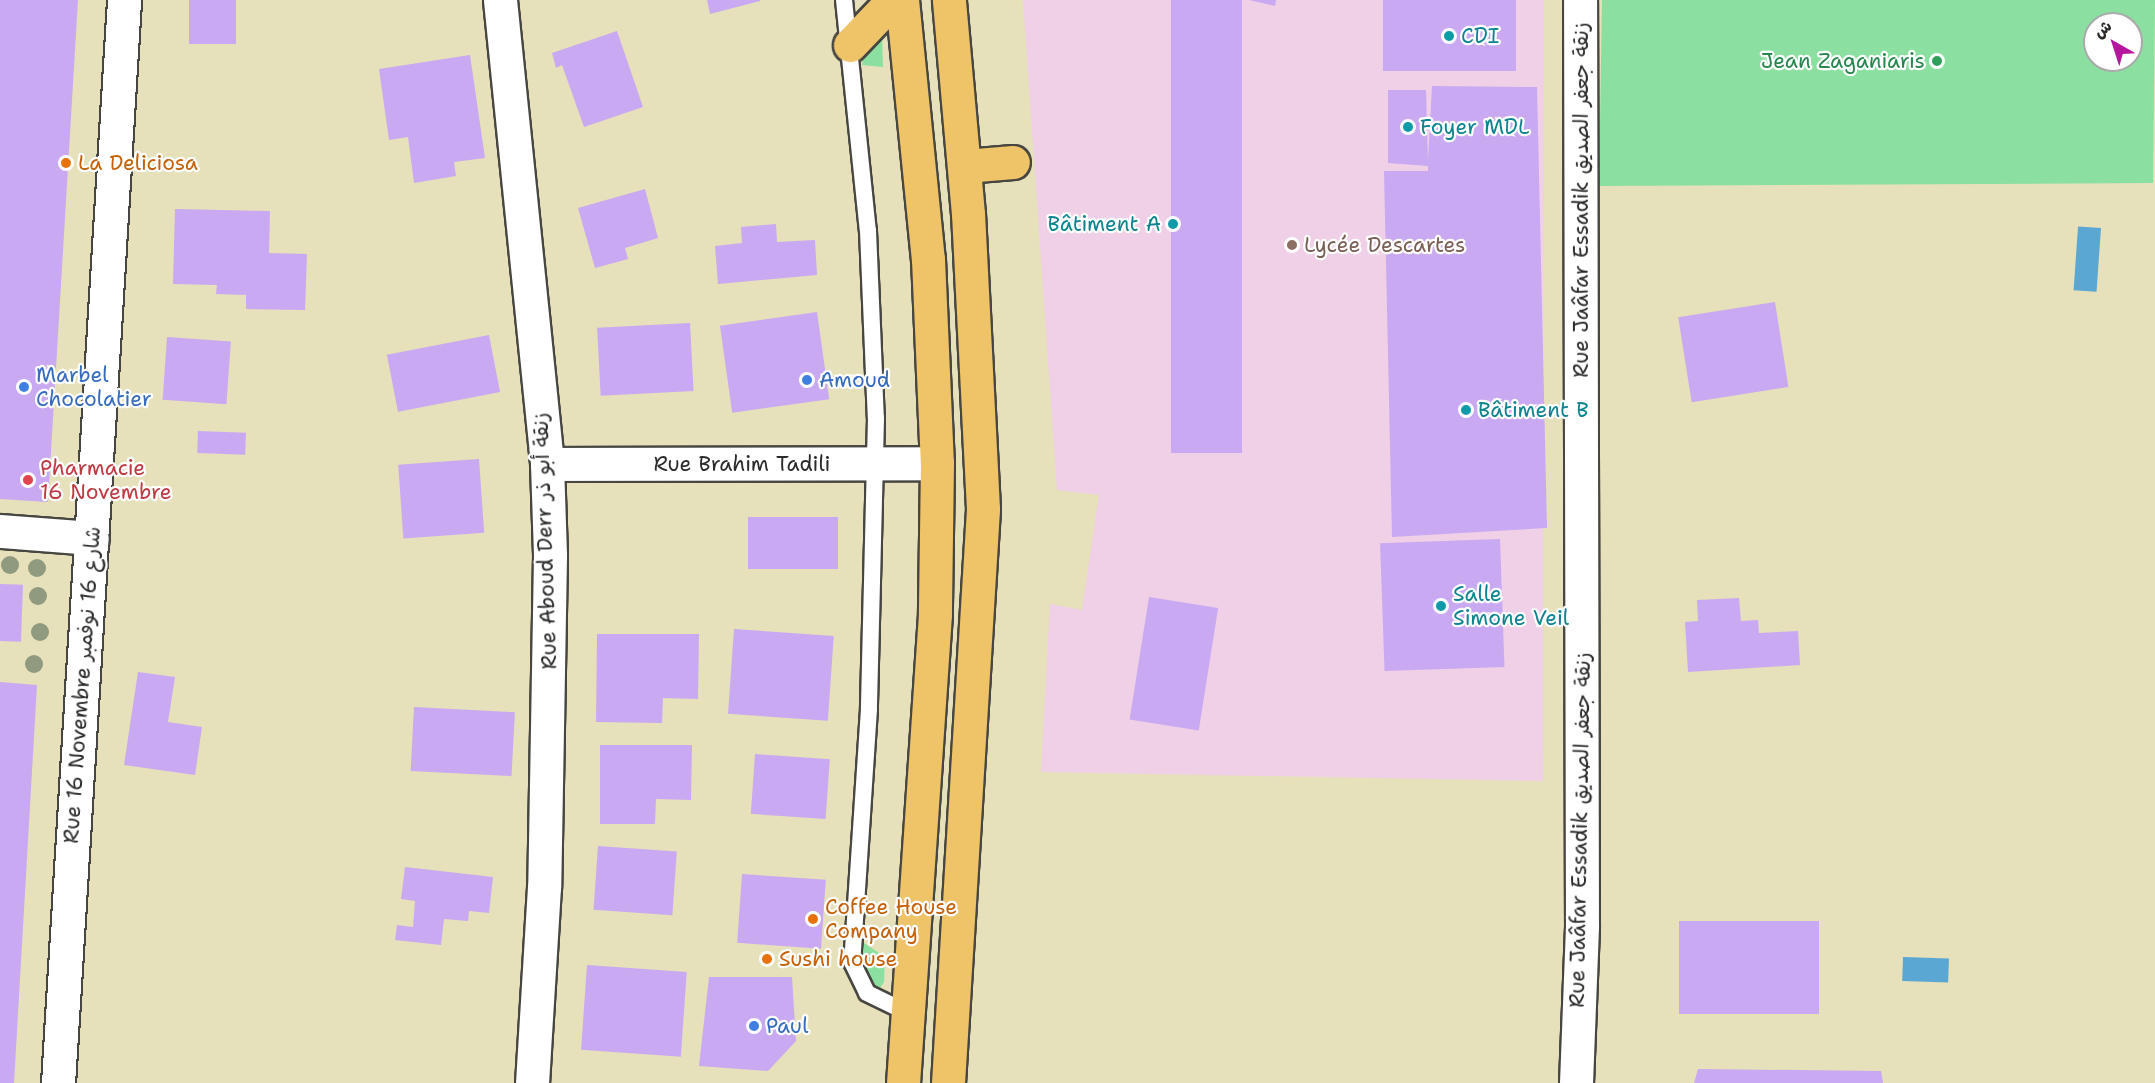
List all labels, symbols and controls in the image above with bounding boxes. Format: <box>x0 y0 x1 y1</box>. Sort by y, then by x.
north arrow <box>2083 12 2143 72</box>
text: ش <box>2089 15 2116 43</box>
street label: Rue Jaâfar Essadik زنقة جعفر الصديق <box>1568 22 1594 378</box>
place label: CDI <box>1461 23 1499 49</box>
marker: CDI <box>1442 29 1456 43</box>
place label: Jean Zaganiaris <box>1761 48 1925 74</box>
marker: Jean Zaganiaris <box>1930 54 1944 68</box>
place label: Foyer MDL <box>1420 114 1530 140</box>
marker: Foyer MDL <box>1401 120 1415 134</box>
place label: La Deliciosa <box>78 150 198 176</box>
marker: La Deliciosa <box>59 156 73 170</box>
place label: Bâtiment A <box>1047 211 1161 237</box>
marker: Bâtiment A <box>1166 217 1180 231</box>
place label: Lycée Descartes <box>1304 232 1466 258</box>
marker: Lycée Descartes <box>1285 238 1299 252</box>
place label: Marbel Chocolatier <box>36 362 152 412</box>
place label: Amoud <box>819 367 890 393</box>
marker: Amoud <box>800 373 814 387</box>
marker: Marbel Chocolatier <box>17 380 31 394</box>
place label: Bâtiment B <box>1478 397 1589 423</box>
marker: Bâtiment B <box>1459 403 1473 417</box>
street label: Rue Aboud Derr زنقة أبو ذر <box>528 412 562 670</box>
street label: Rue Brahim Tadili <box>653 451 831 477</box>
place label: Pharmacie 16 Novembre <box>40 455 172 505</box>
marker: Pharmacie 16 Novembre <box>21 473 35 487</box>
street label: Rue 16 Novembre شارع 16 نوفمبر <box>58 526 106 844</box>
place label: Salle Simone Veil <box>1453 581 1569 631</box>
marker: Salle Simone Veil <box>1434 599 1448 613</box>
street label: Rue Jaâfar Essadik زنقة جعفر الصديق <box>1564 652 1596 1008</box>
place label: Coffee House Company <box>825 894 957 944</box>
marker: Coffee House Company <box>806 912 820 926</box>
place label: Sushi house <box>779 946 897 972</box>
marker: Sushi house <box>760 952 774 966</box>
place label: Paul <box>766 1013 809 1039</box>
marker: Paul <box>747 1019 761 1033</box>

